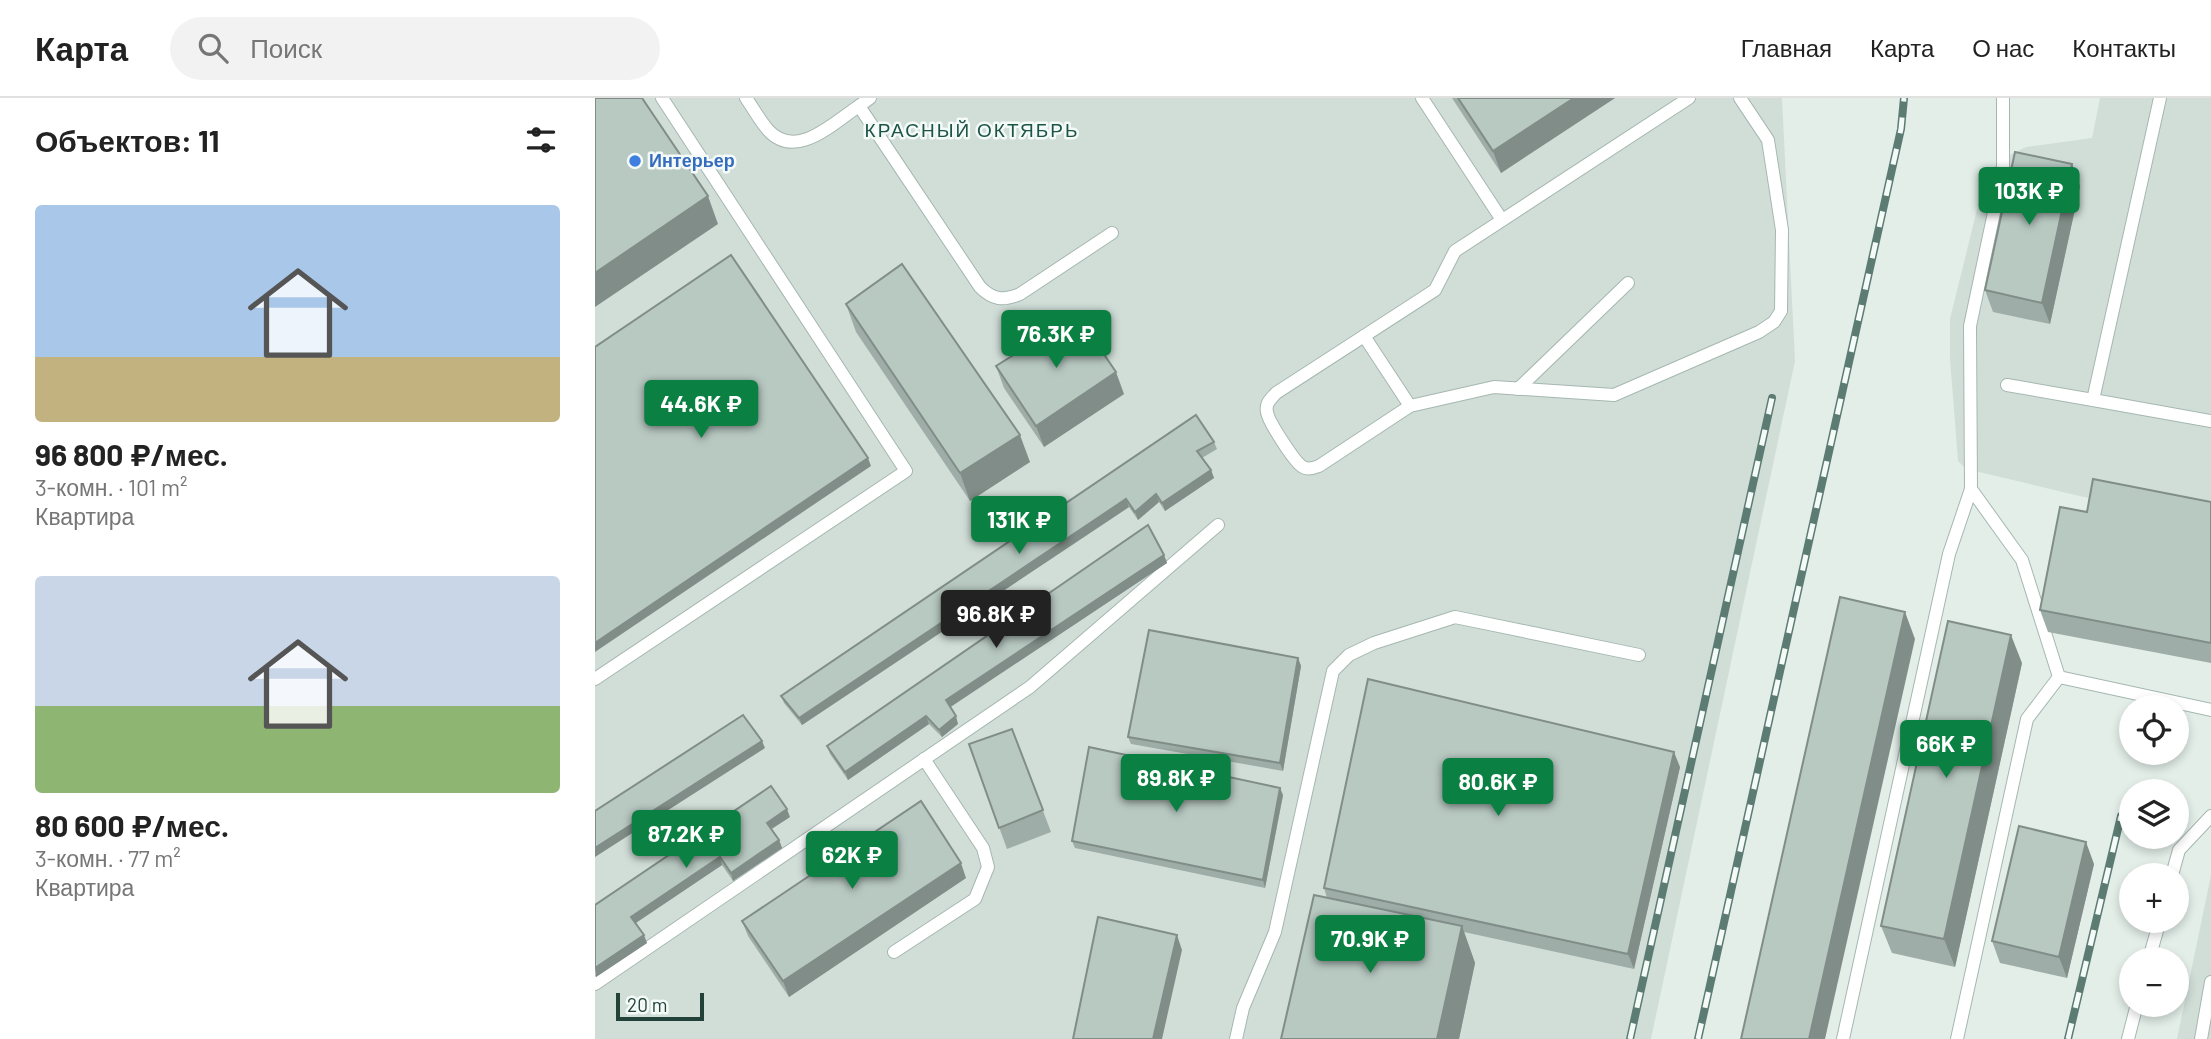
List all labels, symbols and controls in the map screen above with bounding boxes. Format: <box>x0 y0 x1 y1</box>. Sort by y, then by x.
search box <box>170 17 660 80</box>
text: Карта <box>35 28 128 68</box>
icon: search <box>194 29 232 67</box>
text: Поиск <box>250 32 322 63</box>
text: Главная <box>1741 33 1832 62</box>
text: Карта <box>1870 33 1934 62</box>
text: О нас <box>1972 33 2034 62</box>
text: Контакты <box>2072 33 2176 62</box>
district label: КРАСНЫЙ ОКТЯБРЬ <box>865 118 1079 141</box>
icon: filters <box>522 121 560 159</box>
text: Объектов: 11 <box>35 122 219 158</box>
place label: Интерьер <box>649 149 735 171</box>
marker: Интерьер <box>627 153 643 169</box>
pin: 103K ₽ <box>1972 167 2086 227</box>
text: 103K ₽ <box>1995 176 2063 204</box>
icon: home <box>235 250 361 376</box>
pin: 76.3K ₽ <box>991 310 1121 370</box>
text: 76.3K ₽ <box>1017 319 1095 347</box>
pin: 44.6K ₽ <box>636 380 766 440</box>
text: 44.6K ₽ <box>660 389 742 417</box>
text: 96 800 ₽/мес. <box>35 436 228 472</box>
text: 3-комн. · 101 m² <box>35 473 188 501</box>
pin: 131K ₽ <box>962 496 1076 556</box>
text: Квартира <box>35 502 134 530</box>
text: 131K ₽ <box>987 505 1051 533</box>
pin: 96.8K ₽ <box>931 590 1061 650</box>
text: 96.8K ₽ <box>957 599 1035 627</box>
icon: home <box>235 621 361 747</box>
map controls <box>2119 695 2189 1017</box>
button: locate <box>2119 695 2189 765</box>
pin: 66K ₽ <box>1897 720 1995 780</box>
text: 66K ₽ <box>1916 729 1976 757</box>
pin: 89.8K ₽ <box>1111 754 1241 814</box>
pin: 80.6K ₽ <box>1433 758 1563 818</box>
text: 89.8K ₽ <box>1137 763 1215 791</box>
text: 80.6K ₽ <box>1458 767 1538 795</box>
button: layers <box>2119 779 2189 849</box>
text: 80 600 ₽/мес. <box>35 807 229 843</box>
pin: 87.2K ₽ <box>621 810 751 870</box>
text: 87.2K ₽ <box>648 819 724 847</box>
pin: 62K ₽ <box>803 832 901 891</box>
text: 62K ₽ <box>822 840 882 868</box>
text: 3-комн. · 77 m² <box>35 844 181 872</box>
button: + <box>2119 863 2189 933</box>
text: Квартира <box>35 873 134 901</box>
pin: 70.9K ₽ <box>1305 916 1435 975</box>
text: 70.9K ₽ <box>1331 924 1409 952</box>
button: − <box>2119 947 2189 1017</box>
scale bar <box>616 990 703 1022</box>
text: 20 m <box>627 993 667 1016</box>

